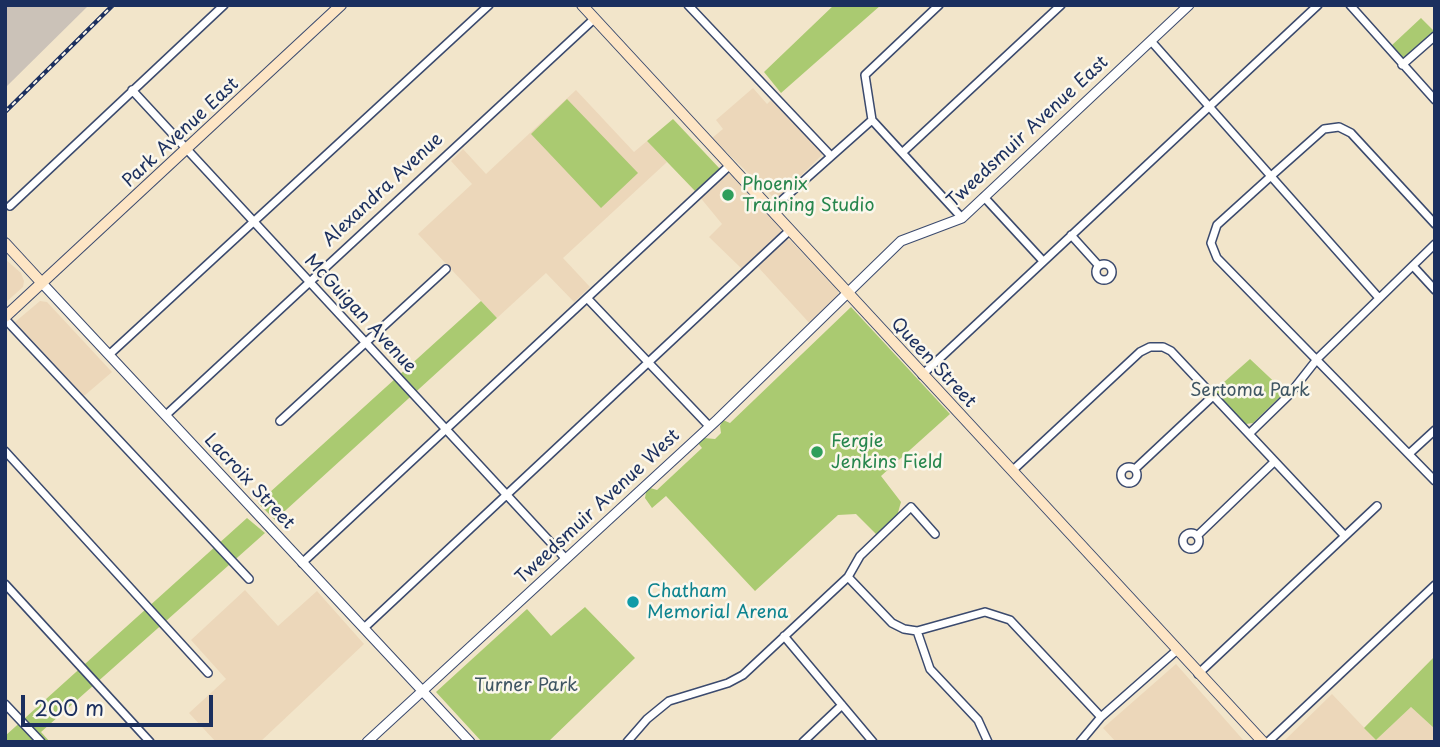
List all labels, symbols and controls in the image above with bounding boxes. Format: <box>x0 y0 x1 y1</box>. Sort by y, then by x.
street label: Tweedsmuir Avenue East <box>943 52 1113 212</box>
street label: Park Avenue East <box>118 74 244 192</box>
street label: Alexandra Avenue <box>318 129 448 251</box>
place label: Phoenix Training Studio <box>742 174 875 216</box>
marker: Phoenix Training Studio <box>720 187 736 203</box>
street label: McGuigan Avenue <box>300 250 420 378</box>
street label: Queen Street <box>886 313 980 413</box>
park label: Sertoma Park <box>1190 380 1310 402</box>
street label: Tweedsmuir Avenue West <box>511 425 685 589</box>
street label: Lacroix Street <box>199 430 299 534</box>
place label: Fergie Jenkins Field <box>831 431 943 474</box>
marker: Fergie Jenkins Field <box>809 444 825 460</box>
place label: Chatham Memorial Arena <box>647 581 788 624</box>
marker: Chatham Memorial Arena <box>625 594 641 610</box>
park label: Turner Park <box>474 675 578 697</box>
scale bar <box>24 680 217 724</box>
text: 200 m <box>34 691 104 723</box>

